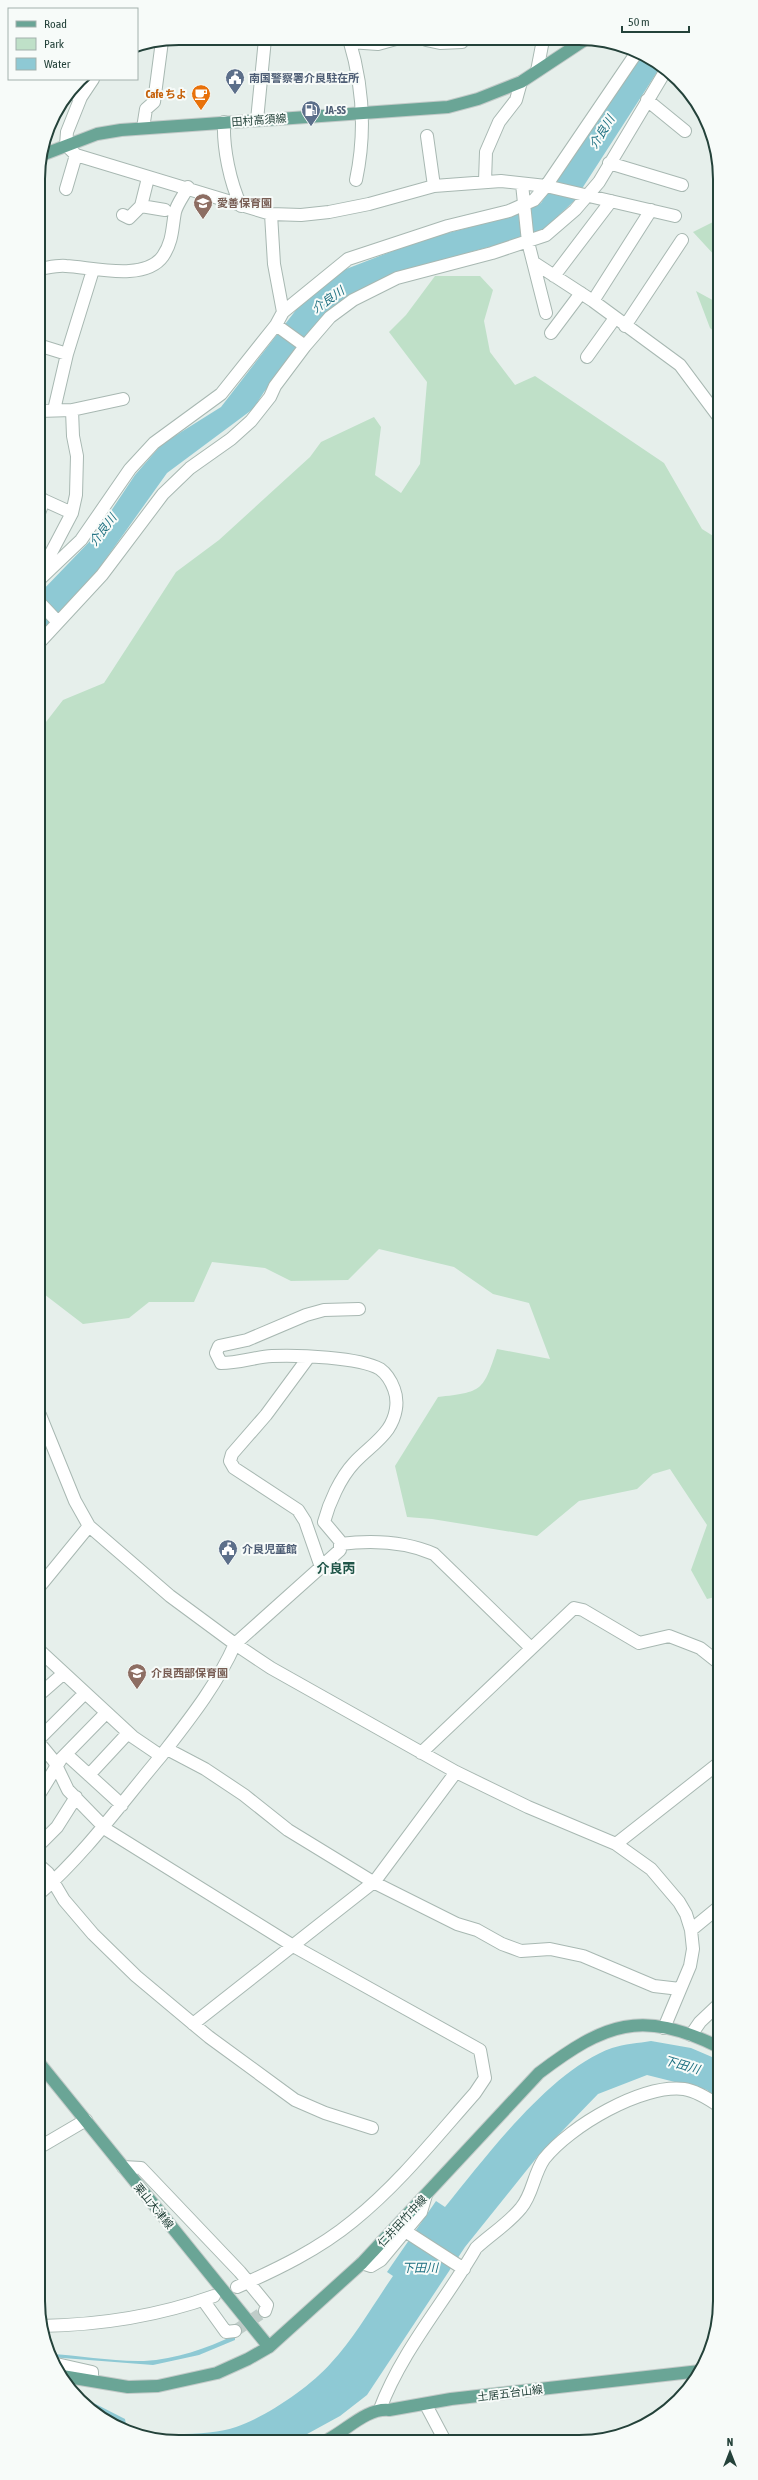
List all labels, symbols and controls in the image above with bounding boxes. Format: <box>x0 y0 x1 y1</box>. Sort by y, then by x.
legend <box>8 8 138 80</box>
scale bar <box>622 8 689 34</box>
text: 50 m <box>628 15 650 29</box>
text: Road <box>44 17 67 31</box>
text: Park <box>44 37 65 51</box>
text: Water <box>44 57 71 71</box>
public building icon: 南国警察署介良駐在所 <box>224 67 246 95</box>
place label: 南国警察署介良駐在所 <box>249 72 359 84</box>
cafe icon: Cafe ちよ <box>190 83 212 111</box>
place label: Cafe ちよ <box>145 88 187 100</box>
fuel station icon: JA-SS <box>300 99 322 127</box>
place label: JA-SS <box>324 104 346 116</box>
water label: 介良川 <box>587 111 619 151</box>
street label: 田村高須線 <box>231 112 287 128</box>
school or university icon: 愛善保育園 <box>192 192 214 220</box>
place label: 愛善保育園 <box>217 197 272 209</box>
water label: 介良川 <box>309 283 348 316</box>
water label: 介良川 <box>87 510 121 549</box>
public building icon: 介良児童館 <box>217 1538 239 1566</box>
place label: 介良児童館 <box>242 1543 297 1555</box>
district label: 介良丙 <box>316 1561 356 1576</box>
school or university icon: 介良西部保育園 <box>126 1662 148 1690</box>
place label: 介良西部保育園 <box>151 1667 228 1679</box>
water label: 下田川 <box>663 2053 703 2077</box>
street label: 栗山大津線 <box>132 2181 176 2231</box>
street label: 仁井田竹中線 <box>375 2193 429 2249</box>
water label: 下田川 <box>402 2261 440 2275</box>
street label: 土居五台山線 <box>477 2383 543 2403</box>
north arrow <box>710 2432 750 2472</box>
text: N <box>727 2436 733 2448</box>

